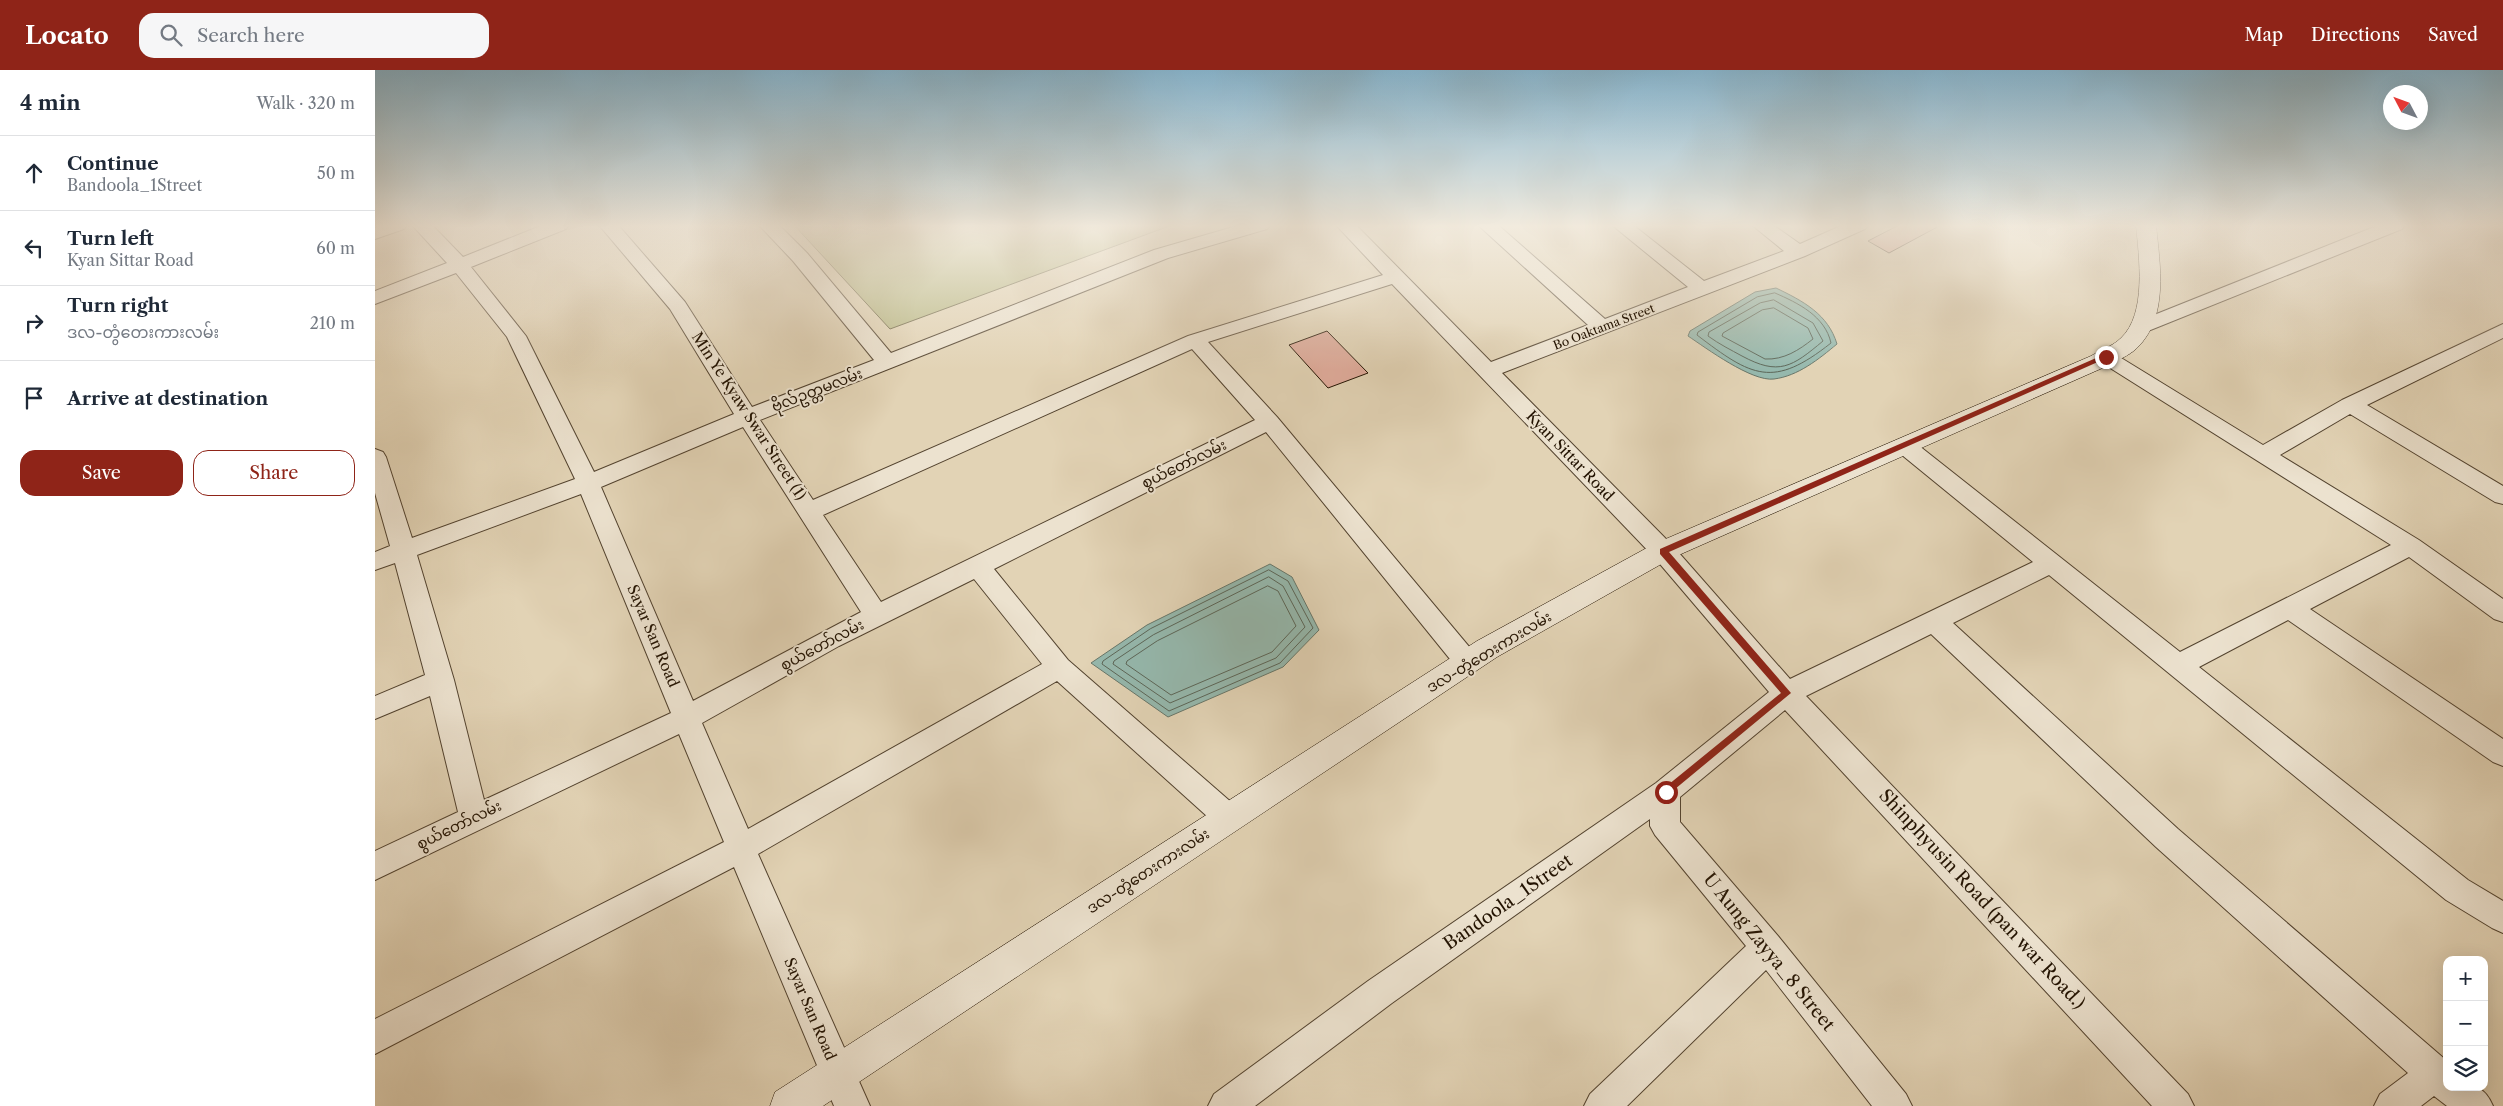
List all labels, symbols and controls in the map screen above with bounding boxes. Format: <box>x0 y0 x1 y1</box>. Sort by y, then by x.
search box <box>139 13 489 58</box>
text: Locato <box>25 21 109 50</box>
icon: search <box>157 21 185 49</box>
text: Search here <box>197 24 305 47</box>
text: Map <box>2244 24 2283 46</box>
text: Directions <box>2311 24 2400 46</box>
text: Saved <box>2428 24 2478 46</box>
north arrow <box>2383 85 2428 130</box>
text: 4 min <box>20 90 81 115</box>
text: Walk · 320 m <box>256 93 355 113</box>
text: Continue <box>67 152 159 175</box>
icon: ahead <box>20 159 48 187</box>
text: 50 m <box>317 163 355 183</box>
text: Bandoola_1Street <box>67 175 202 195</box>
text: Turn left <box>67 227 154 250</box>
icon: left <box>20 234 48 262</box>
text: 60 m <box>316 238 355 258</box>
text: Kyan Sittar Road <box>67 250 194 270</box>
text: Turn right <box>67 294 168 317</box>
street label: Bo Oaktama Street <box>1551 300 1657 353</box>
icon: right <box>20 309 48 337</box>
text: 210 m <box>310 313 355 333</box>
text: ဒလ-တွံတေးကားလမ်း <box>67 322 219 342</box>
street label: Min Ye Kyaw Swar Street (1) <box>688 328 811 503</box>
route end <box>2095 346 2118 369</box>
street label: ဗိုလ်ဥတ္တမလမ်း <box>769 363 866 418</box>
icon: arrive <box>20 384 48 412</box>
text: Arrive at destination <box>67 387 268 410</box>
street label: Kyan Sittar Road <box>1522 406 1618 505</box>
street label: စွယ်တော်လမ်း <box>1138 435 1230 494</box>
button: Save <box>20 450 183 496</box>
button: Share <box>193 450 355 496</box>
street label: Sayar San Road <box>623 582 684 690</box>
street label: ဒလ-တွံတေးကားလမ်း <box>1423 607 1556 698</box>
street label: စွယ်တော်လမ်း <box>777 615 868 676</box>
route start <box>1655 781 1678 804</box>
street label: Shinphyusin Road (pan war Road.) <box>1874 785 2090 1013</box>
street label: စွယ်တော်လမ်း <box>413 796 505 855</box>
street label: ဒလ-တွံတေးကားလမ်း <box>1083 824 1214 919</box>
street label: Bandoola_1Street <box>1439 849 1577 955</box>
street label: U Aung Zayya_8 Street <box>1699 869 1840 1036</box>
street label: Sayar San Road <box>780 955 841 1063</box>
map controls <box>2443 956 2488 1091</box>
button: + <box>2443 956 2488 1001</box>
button: − <box>2443 1001 2488 1046</box>
button: layers <box>2443 1046 2488 1091</box>

